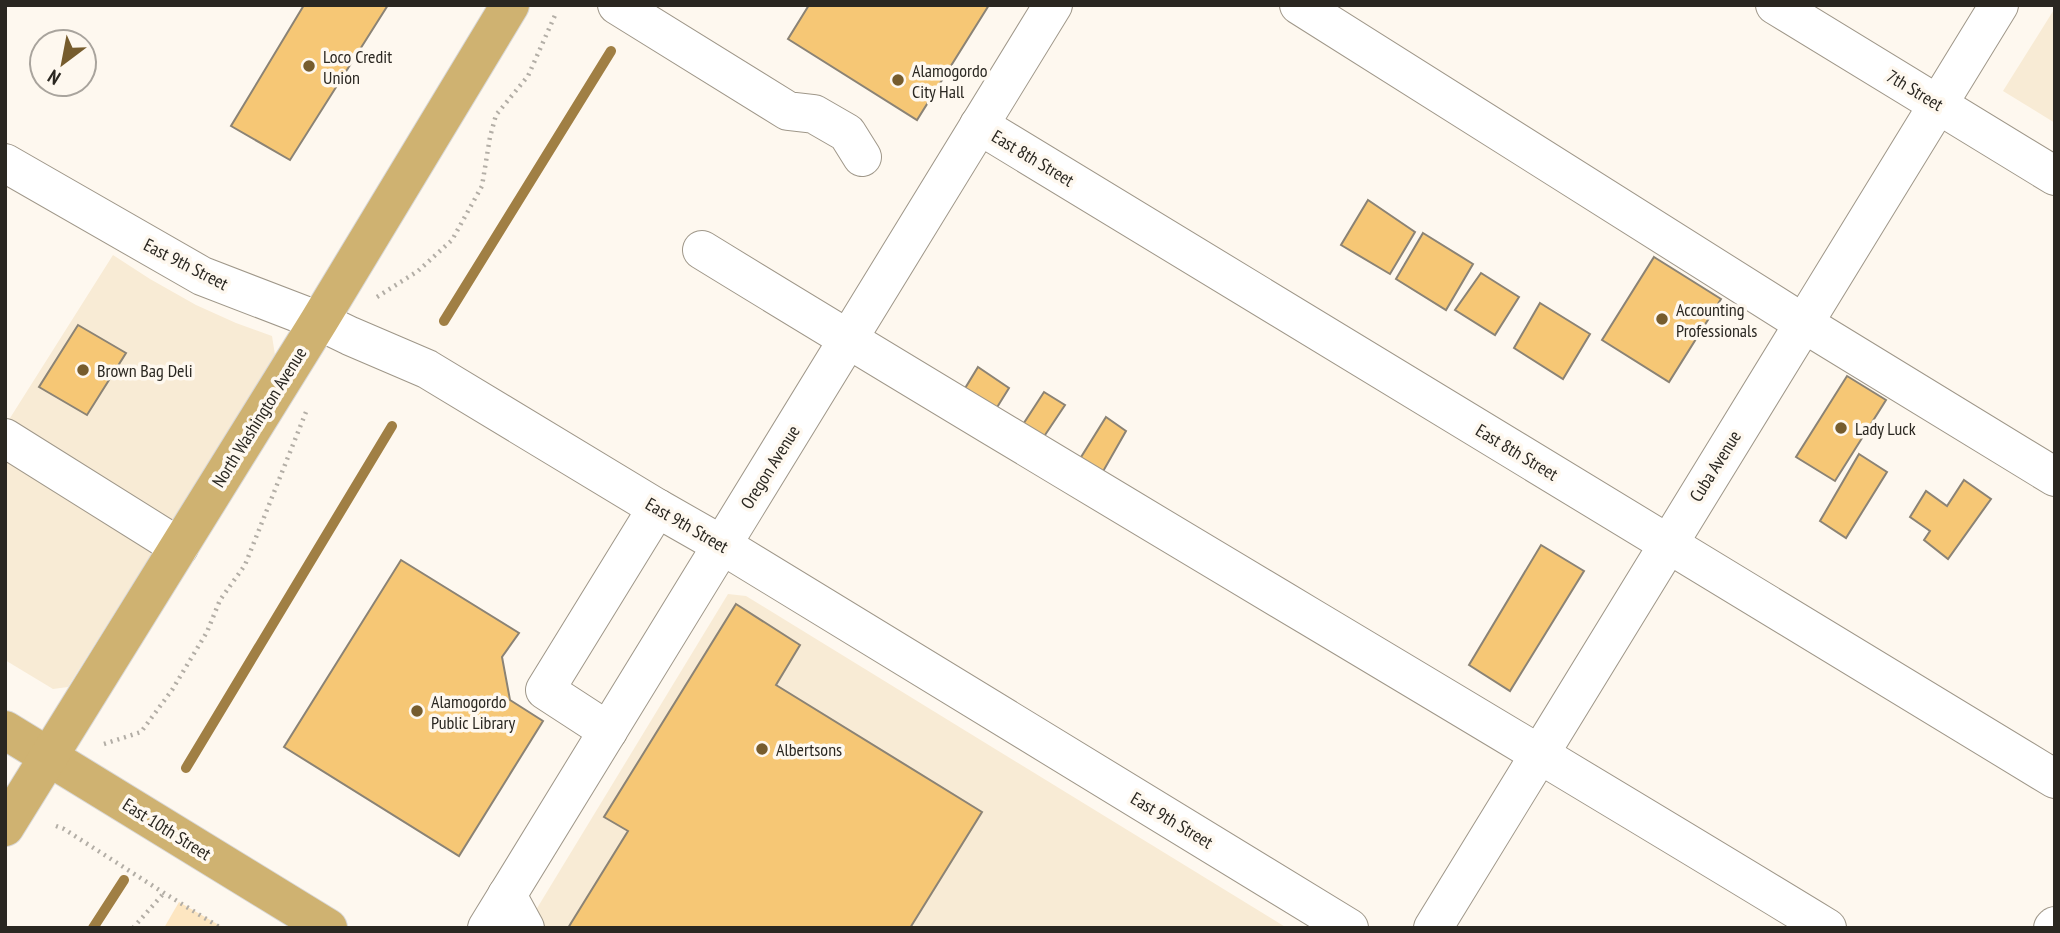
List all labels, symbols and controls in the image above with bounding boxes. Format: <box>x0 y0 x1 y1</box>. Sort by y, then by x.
north arrow <box>28 28 98 98</box>
place label: Loco Credit Union <box>323 45 392 89</box>
marker: Loco Credit Union <box>301 58 317 74</box>
place label: Alamogordo City Hall <box>912 59 988 103</box>
street label: 7th Street <box>1883 64 1947 116</box>
text: N <box>43 65 65 90</box>
marker: Alamogordo City Hall <box>890 72 906 88</box>
street label: East 8th Street <box>988 124 1078 192</box>
street label: East 9th Street <box>140 233 232 295</box>
place label: Accounting Professionals <box>1676 298 1757 342</box>
marker: Accounting Professionals <box>1654 311 1670 327</box>
street label: North Washington Avenue <box>207 343 311 491</box>
place label: Brown Bag Deli <box>97 359 193 382</box>
marker: Brown Bag Deli <box>75 362 91 378</box>
place label: Lady Luck <box>1855 417 1916 440</box>
street label: East 8th Street <box>1472 418 1562 486</box>
marker: Lady Luck <box>1833 420 1849 436</box>
street label: Oregon Avenue <box>735 421 805 513</box>
street label: Cuba Avenue <box>1684 426 1746 506</box>
street label: East 9th Street <box>641 492 733 558</box>
place label: Alamogordo Public Library <box>431 690 515 734</box>
marker: Alamogordo Public Library <box>409 703 425 719</box>
place label: Albertsons <box>776 738 842 761</box>
marker: Albertsons <box>754 741 770 757</box>
street label: East 9th Street <box>1127 786 1217 854</box>
street label: East 10th Street <box>119 793 216 865</box>

